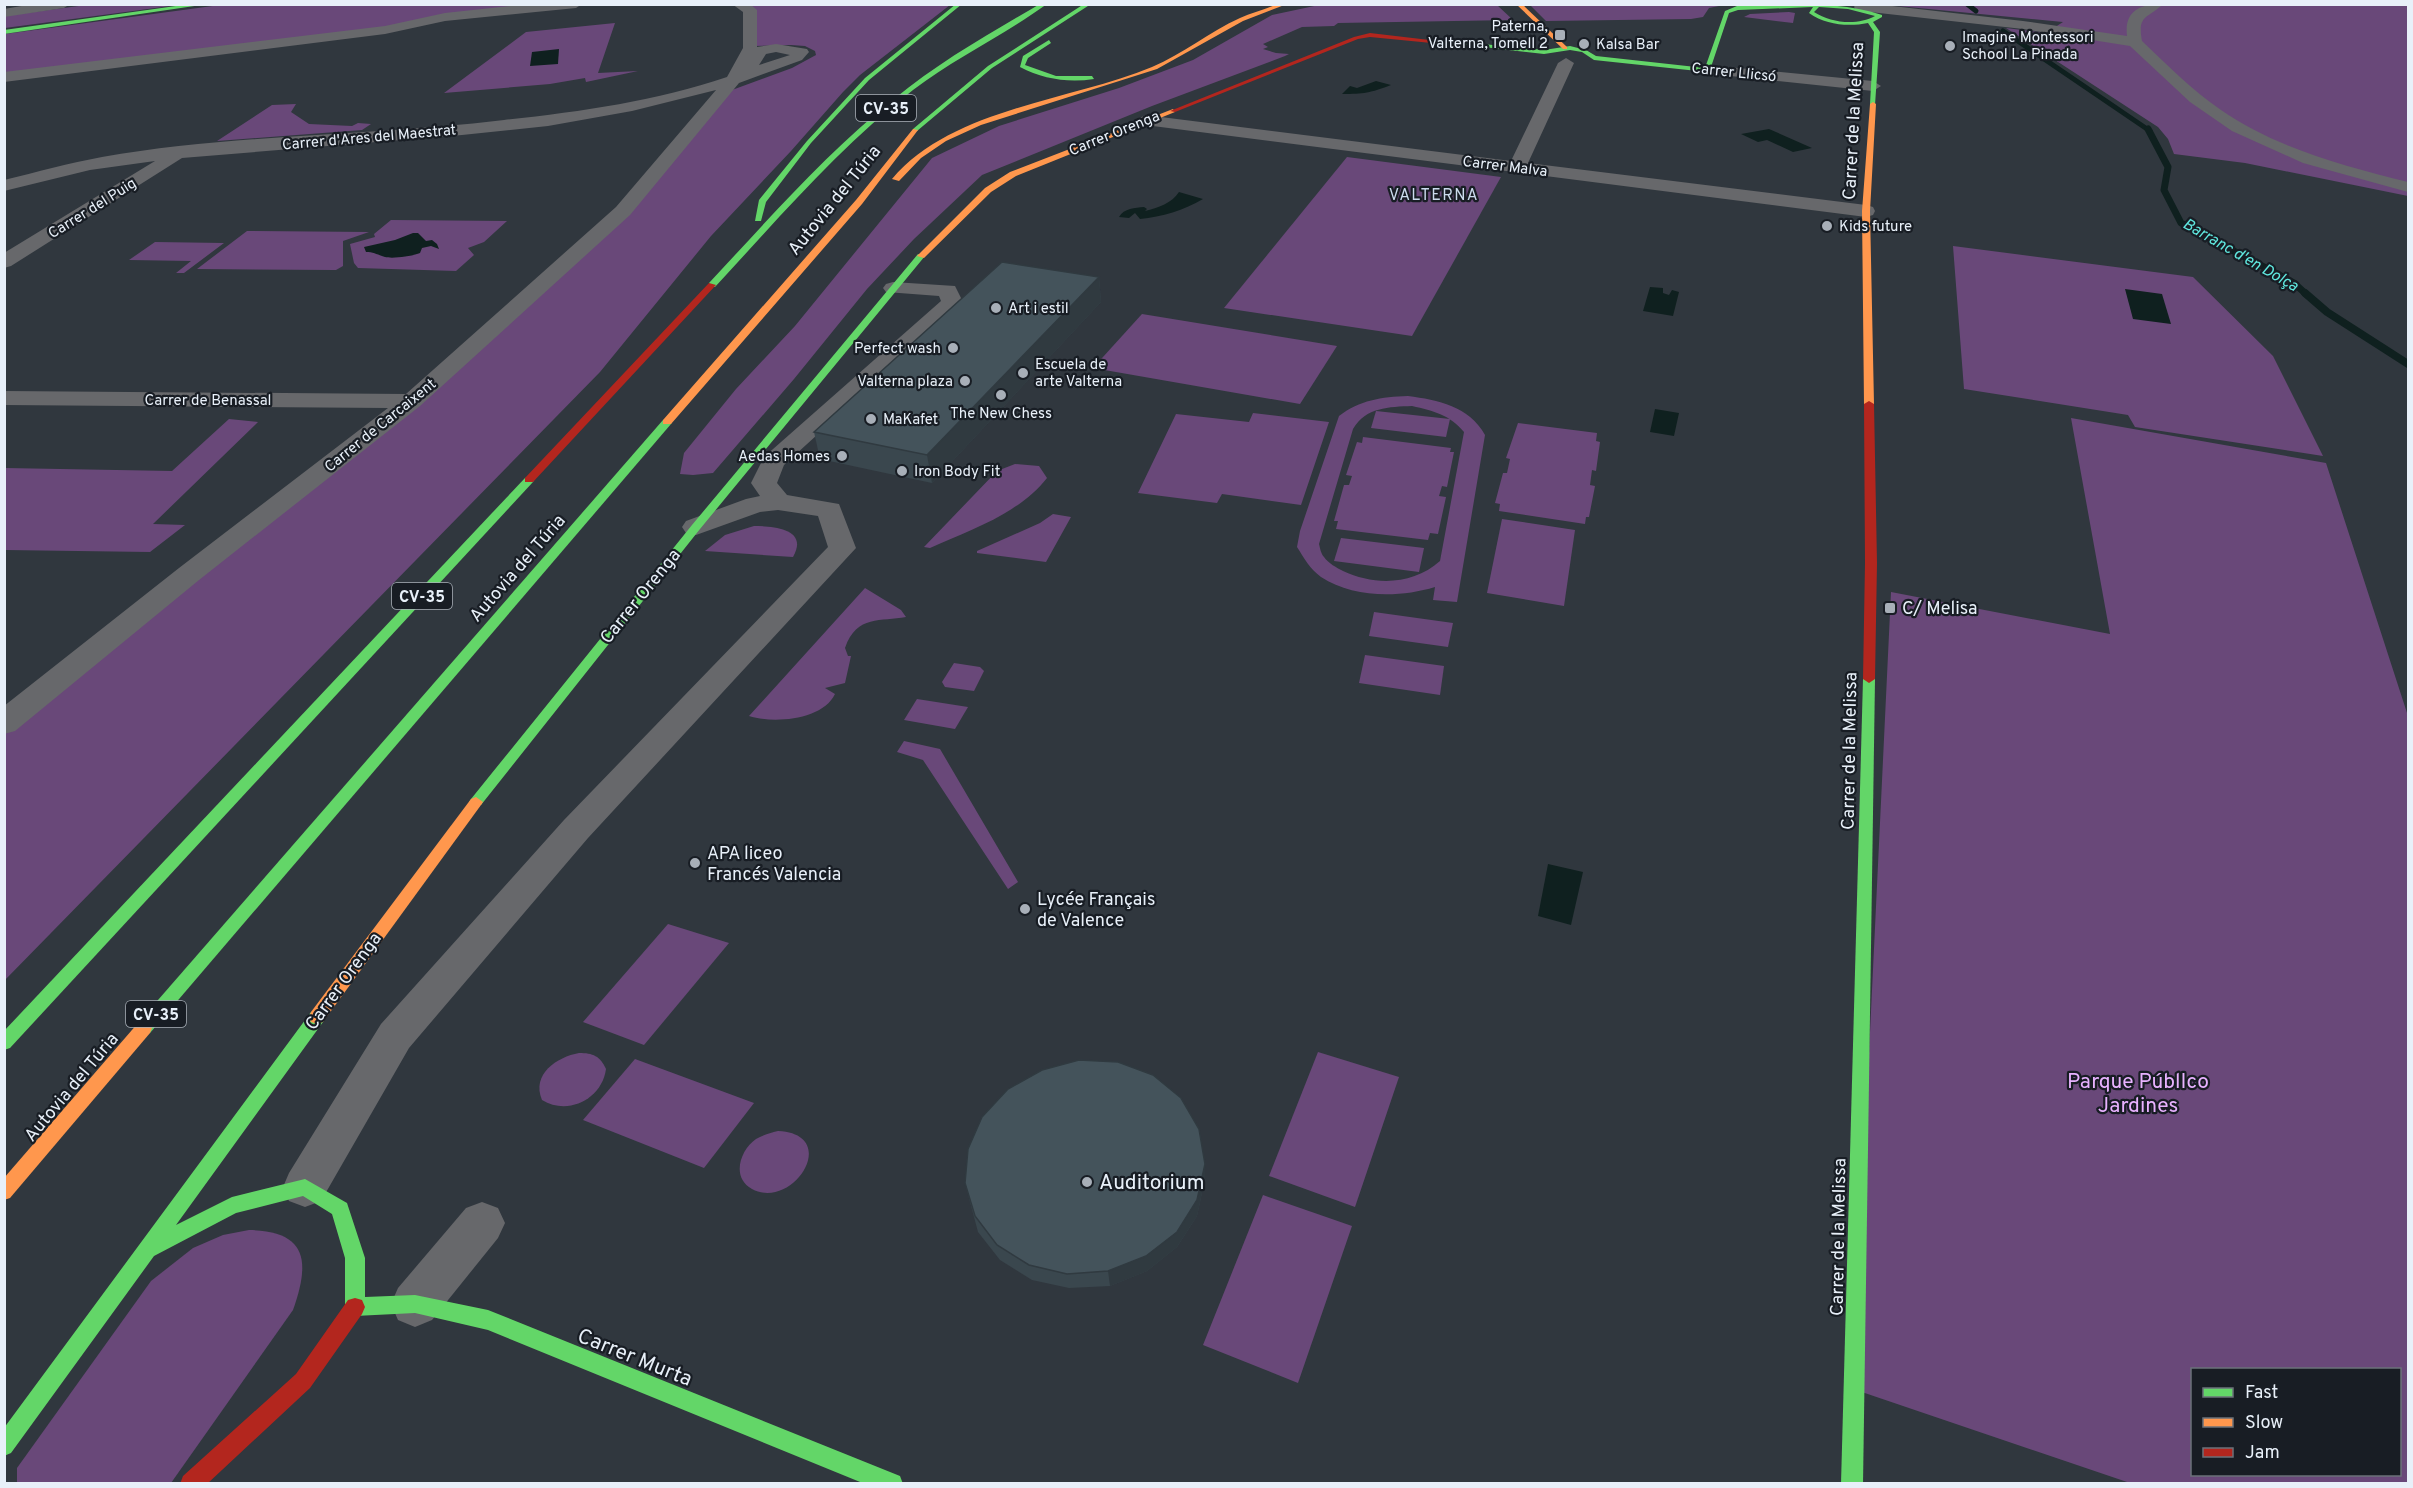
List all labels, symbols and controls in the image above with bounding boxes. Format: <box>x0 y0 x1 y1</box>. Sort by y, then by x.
place label: Paterna, Valterna, Tomell 2 <box>1428 18 1548 54</box>
marker: Paterna, Valterna, Tomell 2 <box>1553 28 1567 42</box>
place label: Imagine Montessori School La Pinada <box>1962 29 2093 65</box>
place label: Kalsa Bar <box>1596 36 1660 55</box>
marker: Kalsa Bar <box>1577 37 1591 51</box>
marker: Imagine Montessori School La Pinada <box>1943 39 1957 53</box>
street label: Carrer de la Melissa <box>1839 42 1870 201</box>
street label: Carrer Llicsó <box>1690 60 1777 87</box>
road number: CV-35 <box>856 95 916 121</box>
street label: Carrer Orenga <box>1066 108 1163 161</box>
street label: Carrer d'Ares del Maestrat <box>281 121 457 156</box>
street label: Autovia del Túria <box>784 141 887 261</box>
street label: Carrer Malva <box>1461 153 1548 182</box>
street label: Carrer del Puig <box>45 175 140 244</box>
district label: VALTERNA <box>1389 186 1479 206</box>
water label: Barranc d'en Dolça <box>2179 215 2302 297</box>
place label: Kids future <box>1839 218 1912 237</box>
marker: Kids future <box>1820 219 1834 233</box>
place label: Art i estil <box>1008 300 1069 319</box>
marker: Art i estil <box>989 301 1003 315</box>
place label: Perfect wash <box>854 340 941 359</box>
marker: Perfect wash <box>946 341 960 355</box>
place label: Escuela de arte Valterna <box>1035 356 1122 392</box>
marker: Escuela de arte Valterna <box>1016 366 1030 380</box>
place label: Valterna plaza <box>857 373 953 392</box>
marker: Valterna plaza <box>958 374 972 388</box>
street label: Carrer de Carcaixent <box>321 375 441 477</box>
marker: The New Chess <box>994 388 1008 402</box>
street label: Carrer de Benassal <box>145 392 271 411</box>
place label: The New Chess <box>950 405 1052 424</box>
place label: MaKafet <box>883 411 938 430</box>
marker: MaKafet <box>864 412 878 426</box>
place label: Aedas Homes <box>738 448 830 467</box>
marker: Aedas Homes <box>835 449 849 463</box>
place label: Iron Body Fit <box>914 463 1000 482</box>
marker: Iron Body Fit <box>895 464 909 478</box>
street label: Autovia del Túria <box>465 510 571 628</box>
street label: Carrer Orenga <box>596 545 687 649</box>
road number: CV-35 <box>392 583 452 609</box>
place label: C/ Melisa <box>1902 598 1978 621</box>
marker: C/ Melisa <box>1883 601 1897 615</box>
street label: Carrer de la Melissa <box>1838 672 1863 830</box>
place label: APA liceo Francés Valencia <box>707 843 841 887</box>
marker: APA liceo Francés Valencia <box>688 856 702 870</box>
place label: Lycée Français de Valence <box>1037 889 1155 933</box>
marker: Lycée Français de Valence <box>1018 902 1032 916</box>
street label: Carrer Orenga <box>301 928 388 1035</box>
road number: CV-35 <box>126 1001 186 1027</box>
street label: Autovia del Túria <box>20 1029 124 1147</box>
park label: Parque PúblIco Jardines <box>2067 1069 2209 1120</box>
street label: Carrer de la Melissa <box>1827 1158 1852 1316</box>
place label: Auditorium <box>1099 1170 1205 1197</box>
marker: Auditorium <box>1080 1175 1094 1189</box>
street label: Carrer Murta <box>573 1323 696 1394</box>
legend <box>2191 1368 2401 1476</box>
text: Fast <box>2245 1382 2278 1405</box>
text: Slow <box>2245 1412 2283 1435</box>
text: Jam <box>2245 1442 2280 1465</box>

